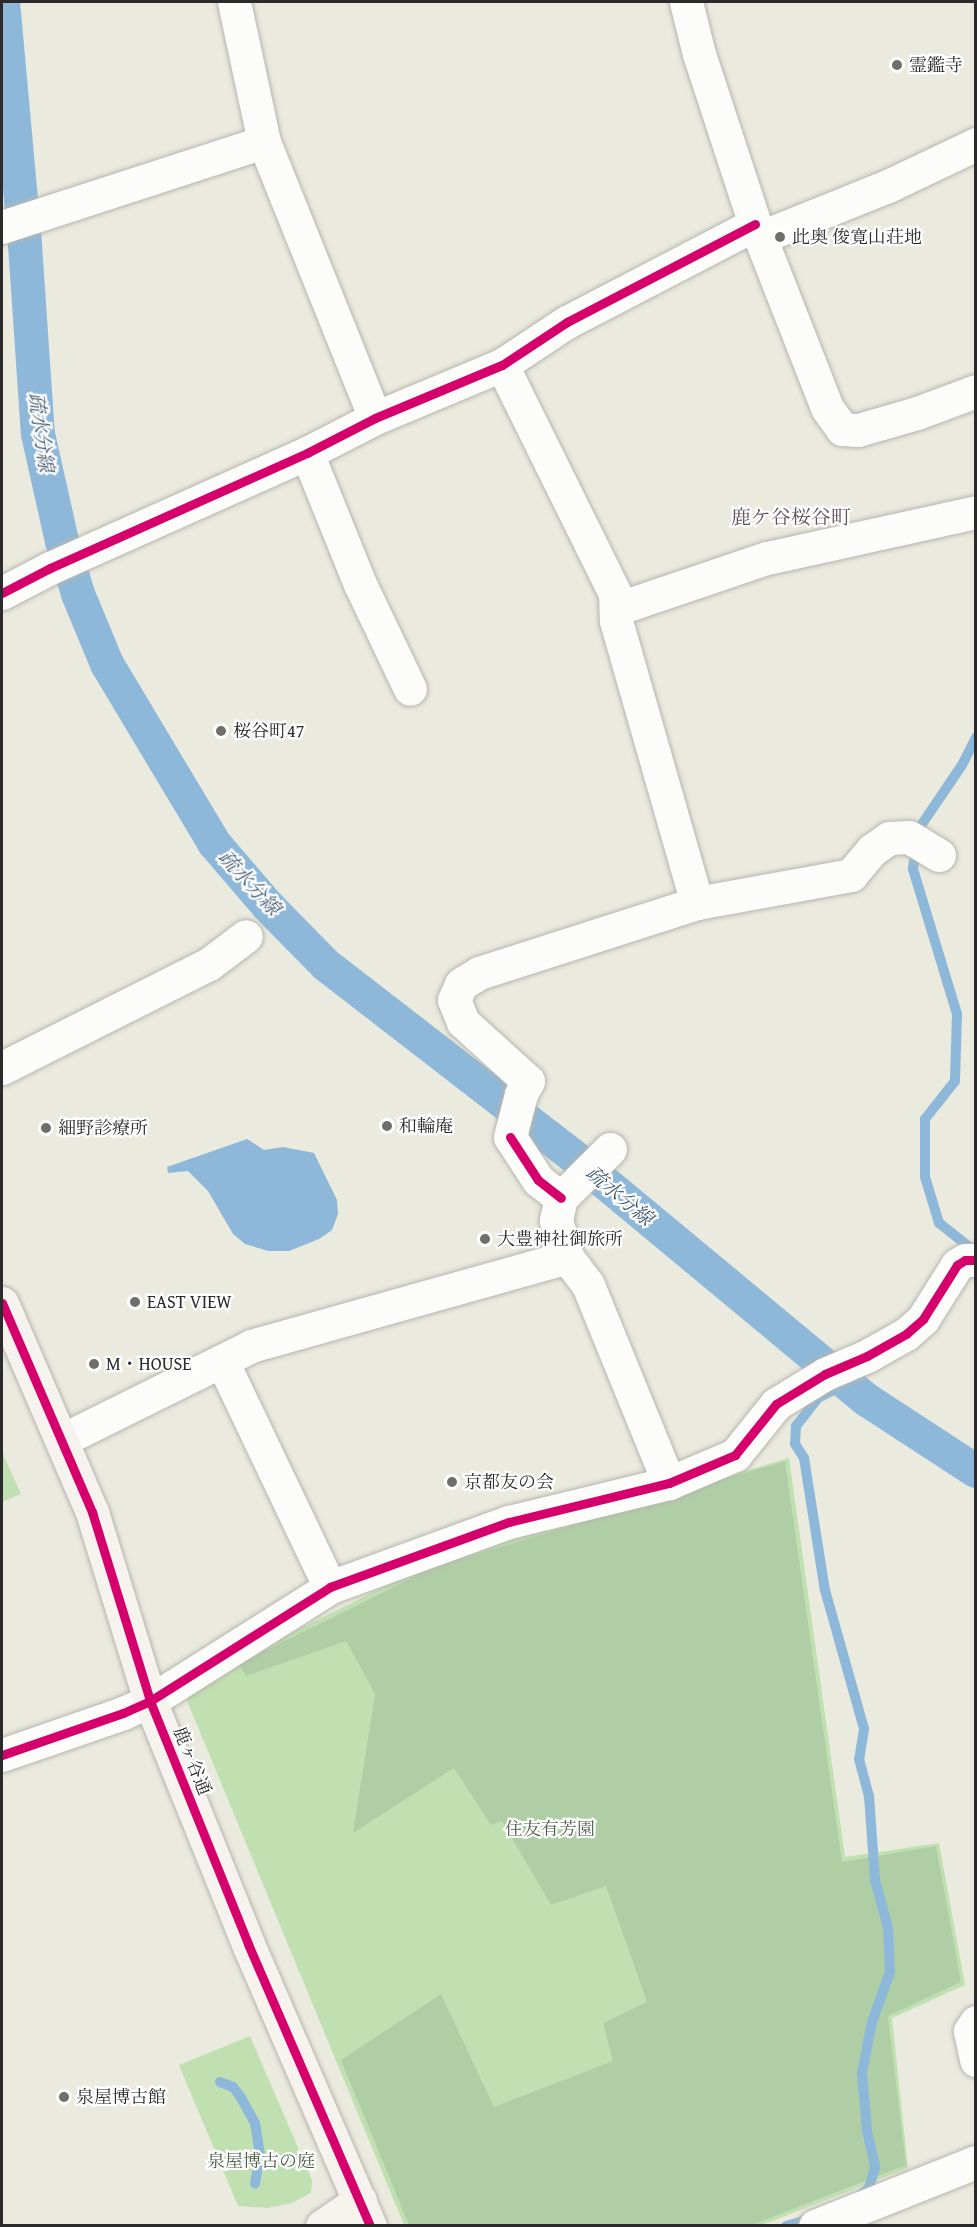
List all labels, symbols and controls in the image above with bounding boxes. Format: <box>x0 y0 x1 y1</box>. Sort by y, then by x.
place label: 霊鑑寺 <box>909 54 963 76</box>
marker: 霊鑑寺 <box>890 58 904 72</box>
place label: 此奥 俊寛山荘地 <box>792 226 922 248</box>
marker: 此奥 俊寛山荘地 <box>773 230 787 244</box>
water label: 疏水分線 <box>25 391 59 473</box>
district label: 鹿ケ谷桜谷町 <box>731 504 851 528</box>
place label: 桜谷町47 <box>233 720 304 742</box>
marker: 桜谷町47 <box>214 724 228 738</box>
water label: 疏水分線 <box>214 845 286 919</box>
place label: 和輪庵 <box>399 1115 453 1137</box>
place label: 細野診療所 <box>58 1117 148 1139</box>
marker: 和輪庵 <box>380 1119 394 1133</box>
marker: 細野診療所 <box>39 1121 53 1135</box>
water label: 疏水分線 <box>582 1160 658 1230</box>
place label: 大豊神社御旅所 <box>497 1228 623 1250</box>
marker: 大豊神社御旅所 <box>478 1232 492 1246</box>
place label: EAST VIEW <box>147 1291 232 1313</box>
marker: EAST VIEW <box>128 1295 142 1309</box>
place label: M・HOUSE <box>106 1353 191 1375</box>
marker: M・HOUSE <box>87 1357 101 1371</box>
place label: 京都友の会 <box>464 1471 554 1493</box>
marker: 京都友の会 <box>445 1475 459 1489</box>
street label: 鹿ヶ谷通 <box>169 1724 215 1798</box>
park label: 住友有芳園 <box>505 1818 595 1840</box>
place label: 泉屋博古館 <box>76 2086 166 2108</box>
marker: 泉屋博古館 <box>57 2090 71 2104</box>
park label: 泉屋博古の庭 <box>207 2150 315 2172</box>

